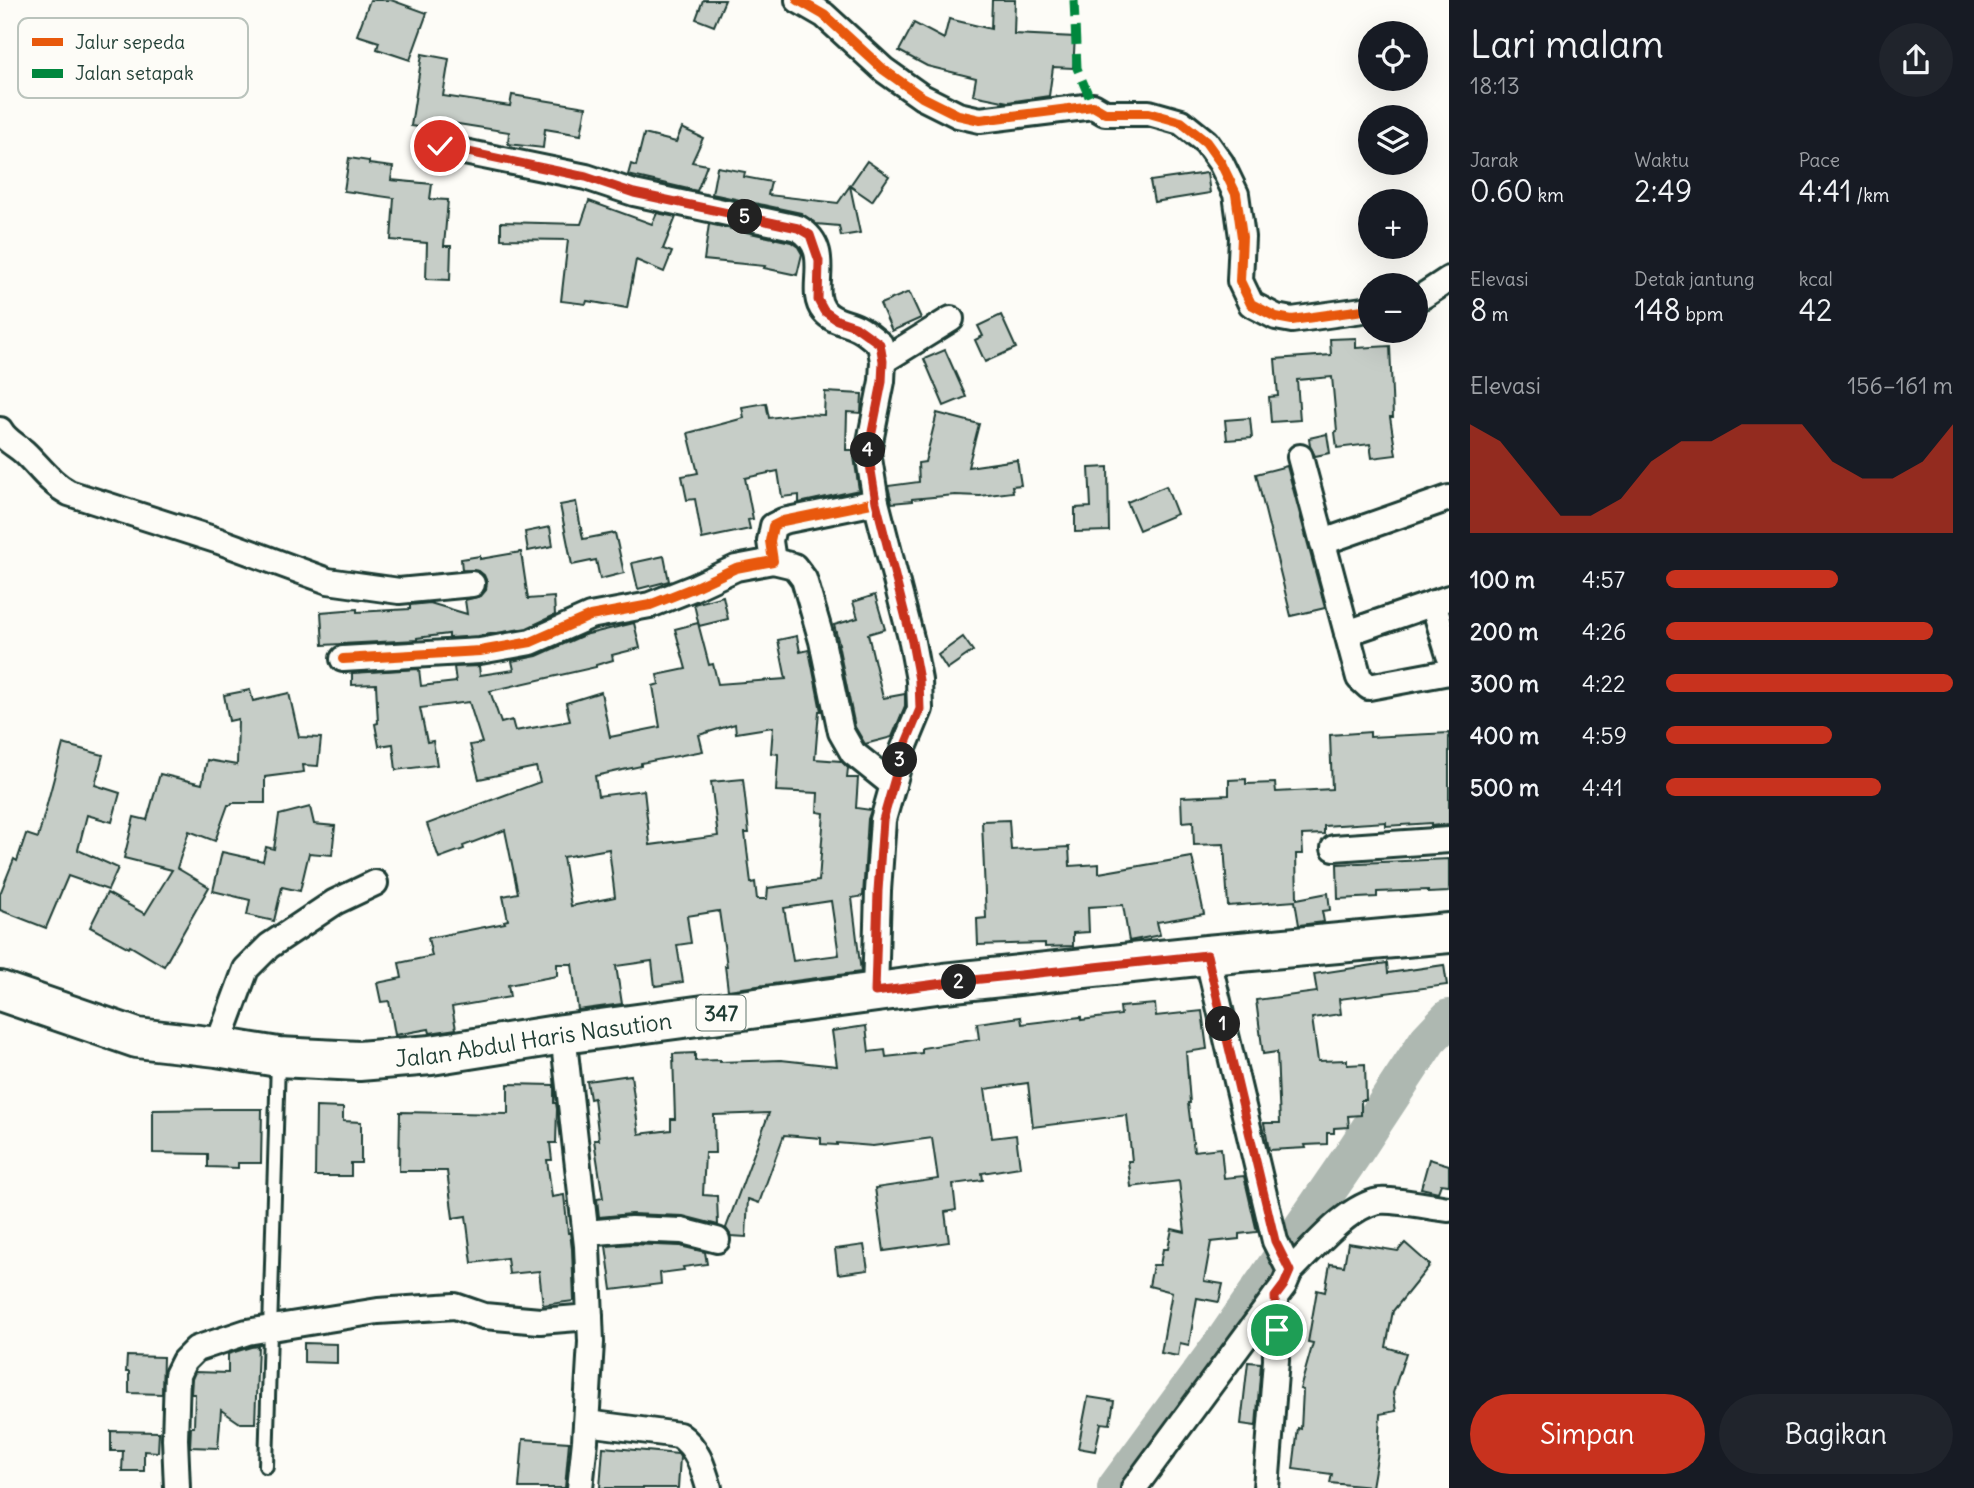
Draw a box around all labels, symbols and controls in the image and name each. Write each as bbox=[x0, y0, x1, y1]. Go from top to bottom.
legend bbox=[18, 18, 248, 98]
map controls bbox=[1358, 21, 1428, 343]
button: locate bbox=[1358, 21, 1428, 91]
text: Lari malam bbox=[1470, 21, 1664, 68]
button: share bbox=[1879, 23, 1953, 97]
text: Jalur sepeda bbox=[75, 30, 185, 54]
text: Jalan setapak bbox=[75, 61, 194, 85]
text: 18:13 bbox=[1470, 71, 1520, 100]
button: layers bbox=[1358, 105, 1428, 175]
pin bbox=[410, 116, 470, 176]
icon: check bbox=[421, 127, 459, 165]
text: Jarak bbox=[1470, 148, 1519, 172]
text: Waktu bbox=[1634, 148, 1689, 172]
text: Pace bbox=[1799, 148, 1840, 172]
text: 0.60 bbox=[1470, 172, 1533, 210]
text: 2:49 bbox=[1634, 172, 1692, 210]
text: 4:41 bbox=[1799, 172, 1852, 210]
text: km bbox=[1533, 183, 1564, 207]
text: /km bbox=[1852, 183, 1890, 207]
button: + bbox=[1358, 189, 1428, 259]
pin: 5 bbox=[728, 200, 762, 234]
text: 5 bbox=[739, 204, 750, 228]
text: Elevasi bbox=[1470, 267, 1529, 291]
text: Detak jantung bbox=[1634, 267, 1755, 291]
text: kcal bbox=[1799, 267, 1833, 291]
button: − bbox=[1358, 273, 1428, 343]
text: 8 bbox=[1470, 291, 1487, 329]
text: 148 bbox=[1634, 291, 1681, 329]
text: 42 bbox=[1799, 291, 1832, 329]
text: m bbox=[1487, 302, 1508, 326]
text: bpm bbox=[1681, 302, 1723, 326]
text: Elevasi bbox=[1470, 371, 1541, 400]
text: 156–161 m bbox=[1847, 371, 1953, 400]
pin: 4 bbox=[850, 433, 886, 468]
text: 4 bbox=[862, 437, 873, 461]
text: 100 m bbox=[1470, 565, 1535, 594]
text: 4:57 bbox=[1582, 565, 1625, 594]
text: 200 m bbox=[1470, 617, 1539, 646]
text: 4:26 bbox=[1582, 617, 1626, 646]
text: 300 m bbox=[1470, 669, 1539, 698]
text: 4:22 bbox=[1582, 669, 1626, 698]
text: 400 m bbox=[1470, 721, 1539, 750]
text: 4:59 bbox=[1582, 721, 1627, 750]
pin: 3 bbox=[883, 742, 918, 778]
text: 3 bbox=[894, 747, 905, 771]
text: 500 m bbox=[1470, 773, 1539, 802]
text: 4:41 bbox=[1582, 773, 1623, 802]
pin: 2 bbox=[942, 964, 976, 1000]
text: 2 bbox=[953, 969, 964, 993]
road number: 347 bbox=[696, 996, 746, 1030]
street label: Jalan Abdul Haris Nasution bbox=[394, 1005, 673, 1072]
pin: 1 bbox=[1206, 1006, 1240, 1042]
text: 1 bbox=[1219, 1011, 1226, 1035]
pin bbox=[1247, 1300, 1307, 1360]
icon: arrive bbox=[1258, 1311, 1296, 1349]
button: Simpan bbox=[1470, 1394, 1705, 1474]
button: Bagikan bbox=[1719, 1394, 1953, 1474]

